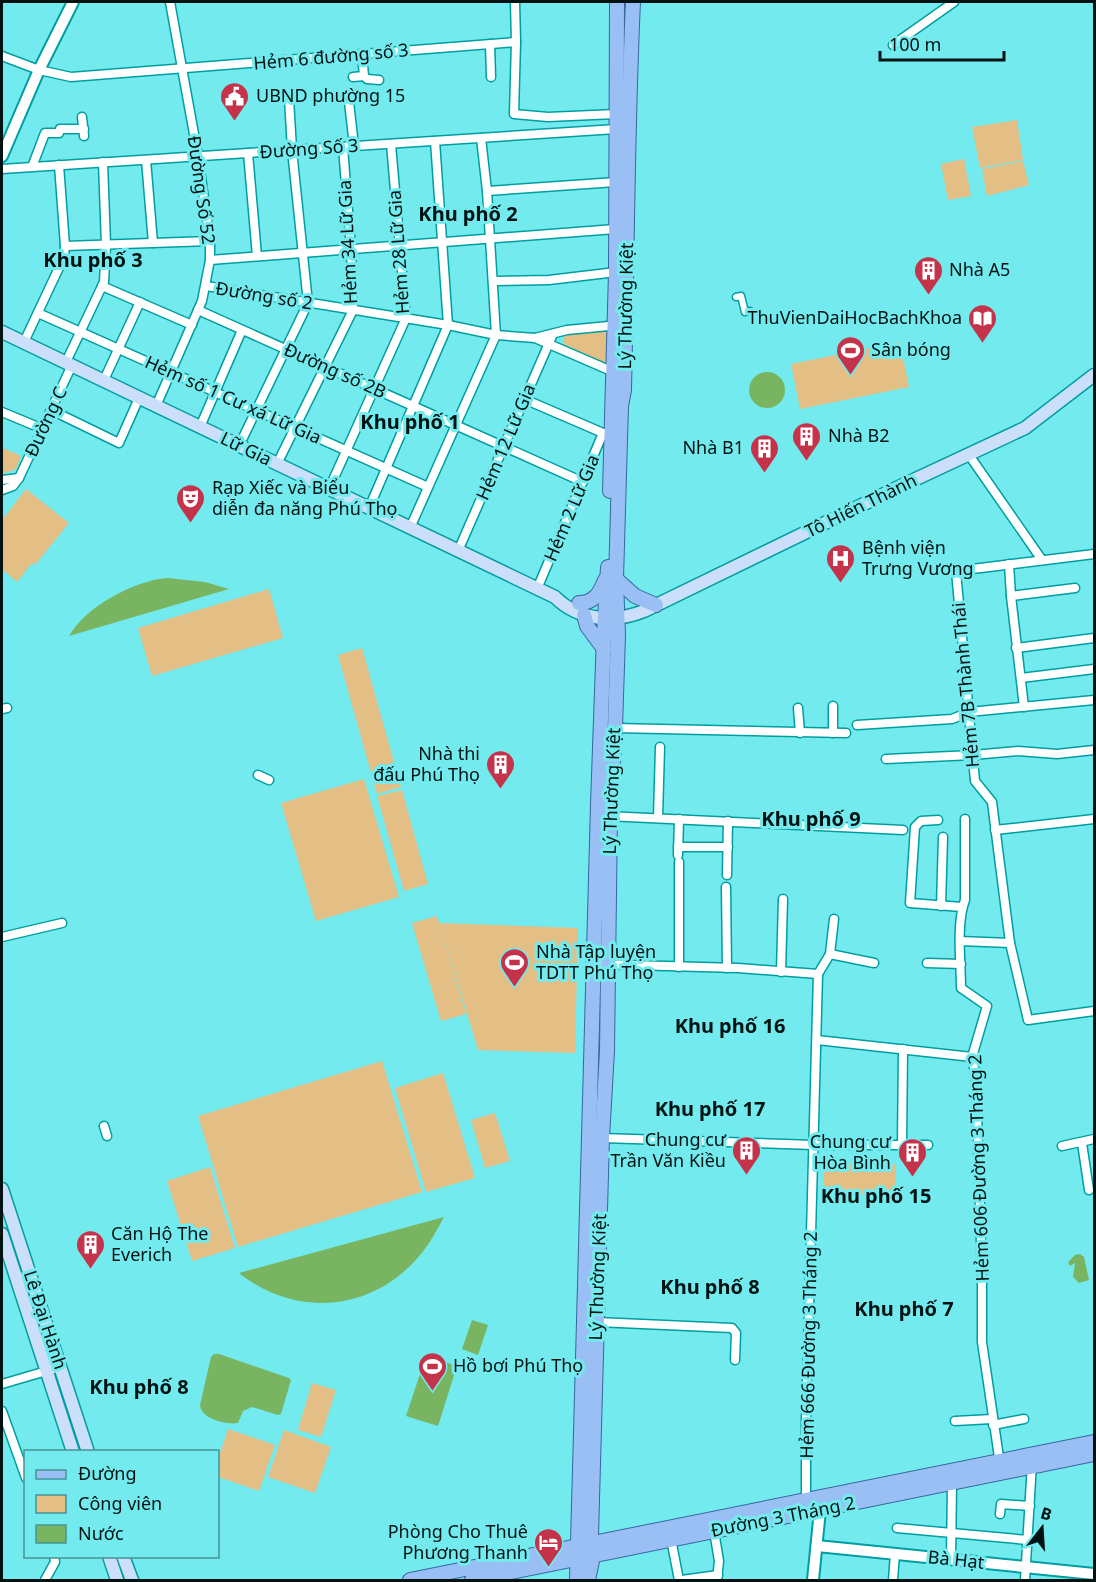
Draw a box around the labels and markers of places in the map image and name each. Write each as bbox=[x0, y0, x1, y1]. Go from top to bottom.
public building icon: UBND phường 15 bbox=[219, 80, 251, 122]
place label: UBND phường 15 bbox=[256, 83, 405, 107]
building icon: Nhà A5 bbox=[912, 254, 944, 296]
place label: Nhà A5 bbox=[949, 257, 1010, 281]
library icon: ThuVienDaiHocBachKhoa bbox=[967, 302, 999, 344]
place label: ThuVienDaiHocBachKhoa bbox=[747, 305, 962, 329]
sports icon: Sân bóng bbox=[834, 334, 866, 376]
place label: Sân bóng bbox=[871, 337, 951, 361]
building icon: Nhà B2 bbox=[791, 420, 823, 462]
place label: Nhà B2 bbox=[828, 423, 890, 447]
building icon: Nhà B1 bbox=[749, 432, 781, 474]
place label: Nhà B1 bbox=[682, 435, 744, 459]
place label: Rạp Xiếc và Biểu diễn đa năng Phú Thọ bbox=[212, 475, 398, 520]
theatre icon: Rạp Xiếc và Biểu diễn đa năng Phú Thọ bbox=[175, 482, 207, 524]
place label: Bệnh viện Trưng Vương bbox=[862, 535, 974, 580]
hospital icon: Bệnh viện Trưng Vương bbox=[825, 542, 857, 584]
place label: Nhà thi đấu Phú Thọ bbox=[373, 741, 480, 786]
building icon: Nhà thi đấu Phú Thọ bbox=[485, 748, 517, 790]
place label: Nhà Tập luyện TDTT Phú Thọ bbox=[536, 939, 656, 984]
sports icon: Nhà Tập luyện TDTT Phú Thọ bbox=[499, 946, 531, 988]
place label: Chung cư Trần Văn Kiều bbox=[611, 1127, 727, 1172]
place label: Chung cư Hòa Bình bbox=[810, 1129, 892, 1174]
building icon: Chung cư Trần Văn Kiều bbox=[731, 1134, 763, 1176]
building icon: Chung cư Hòa Bình bbox=[896, 1136, 928, 1178]
place label: Căn Hộ The Everich bbox=[111, 1221, 208, 1266]
building icon: Căn Hộ The Everich bbox=[74, 1228, 106, 1270]
sports icon: Hồ bơi Phú Thọ bbox=[416, 1350, 448, 1392]
place label: Hồ bơi Phú Thọ bbox=[453, 1353, 583, 1377]
place label: Phòng Cho Thuê Phương Thanh bbox=[388, 1519, 528, 1564]
hotel icon: Phòng Cho Thuê Phương Thanh bbox=[533, 1526, 565, 1568]

